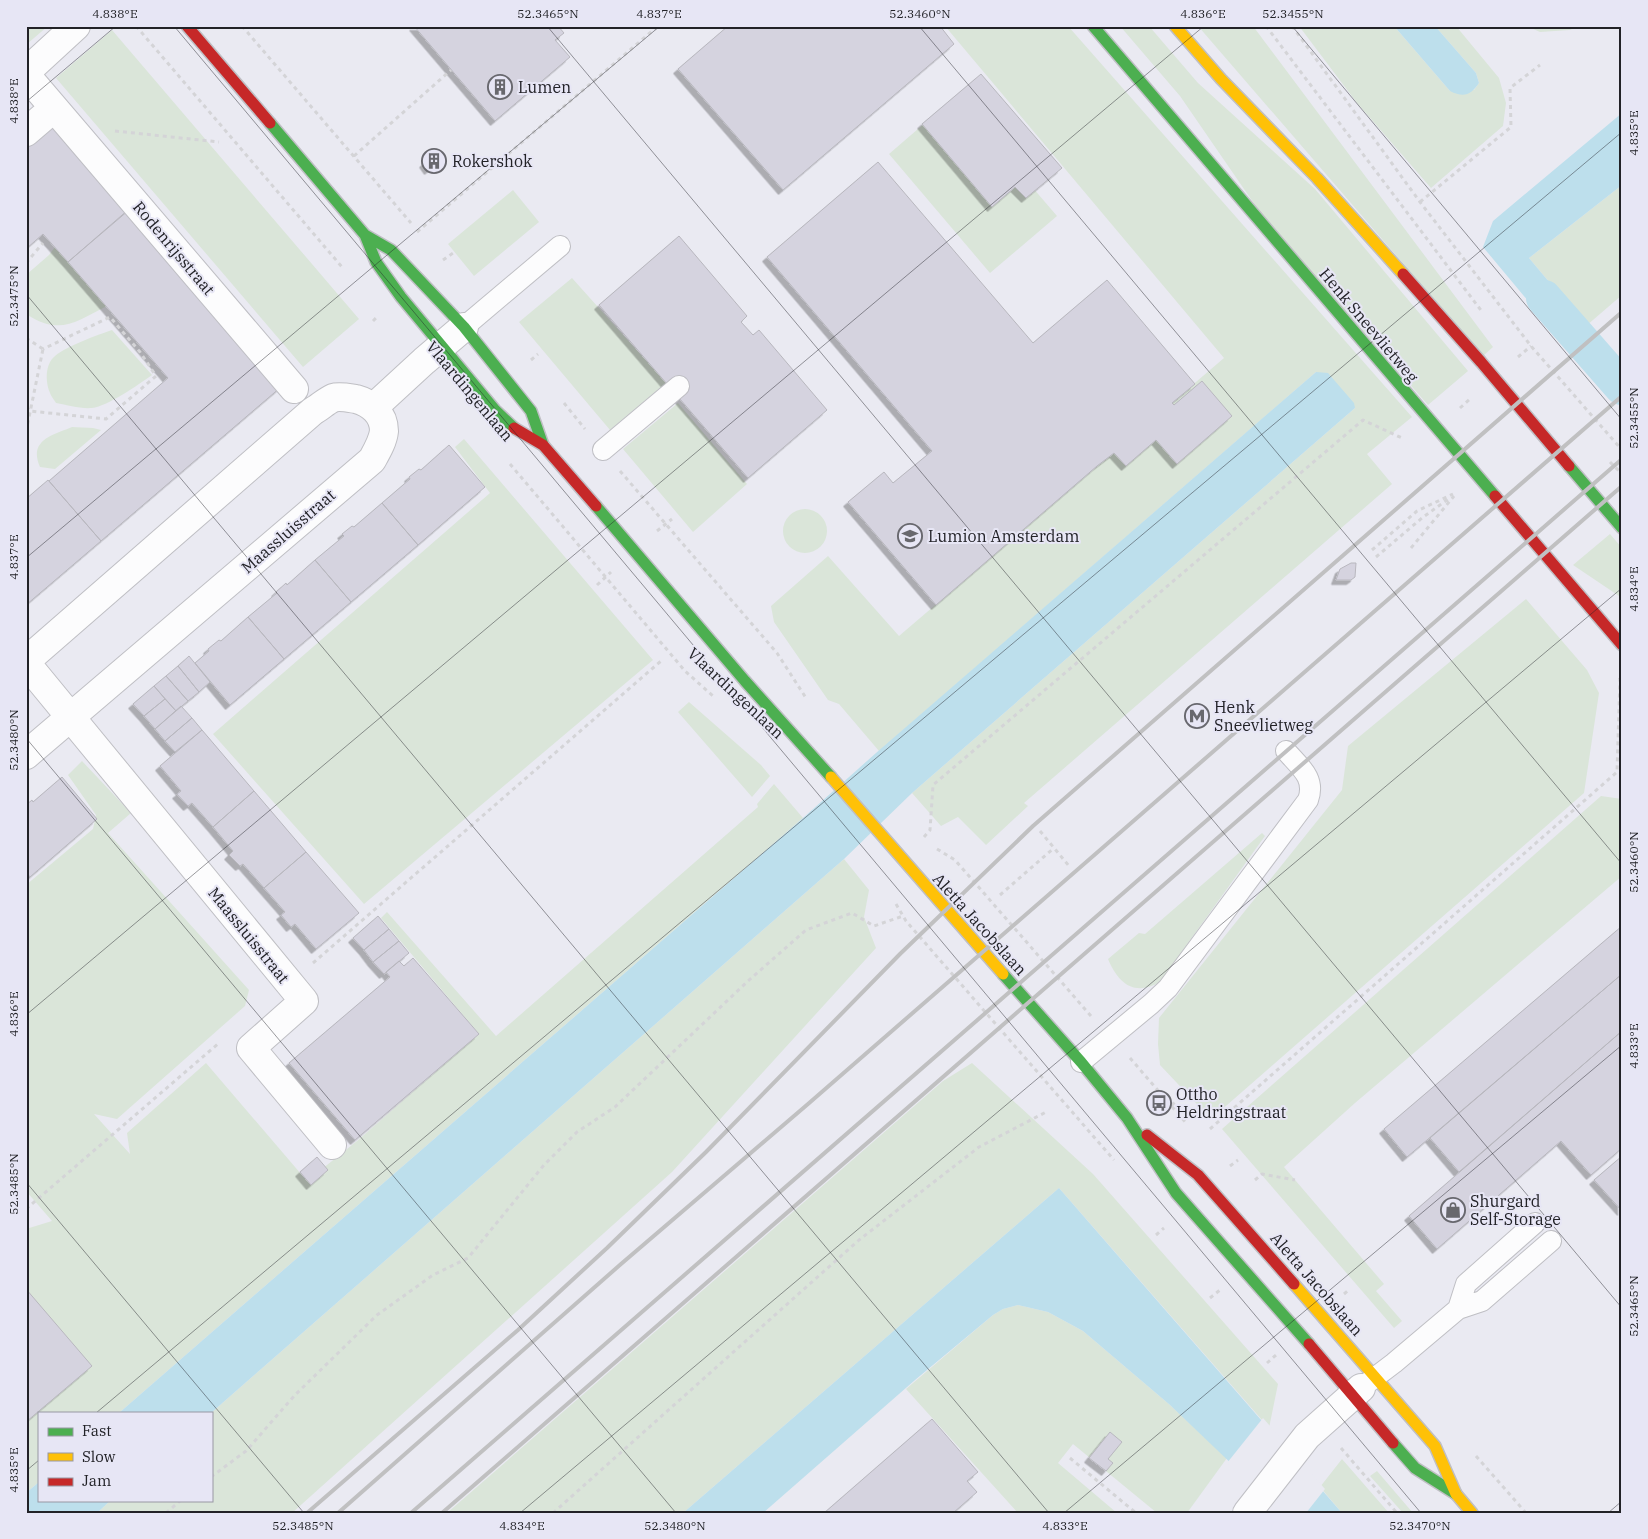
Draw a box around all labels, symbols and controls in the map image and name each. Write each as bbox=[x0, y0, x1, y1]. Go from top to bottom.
text: 4.838°E bbox=[92, 6, 138, 21]
text: 52.3465°N bbox=[517, 6, 579, 21]
text: 4.837°E bbox=[636, 6, 682, 21]
text: 52.3460°N bbox=[889, 6, 951, 21]
text: 4.836°E bbox=[1180, 6, 1226, 21]
text: 52.3455°N bbox=[1262, 6, 1324, 21]
building icon: Lumen bbox=[487, 74, 513, 100]
place label: Lumen bbox=[518, 77, 571, 97]
text: 4.838°E bbox=[6, 78, 21, 124]
text: 4.835°E bbox=[1626, 110, 1641, 156]
building icon: Rokershok bbox=[421, 148, 447, 174]
place label: Rokershok bbox=[452, 151, 533, 171]
street label: Rodenrijsstraat bbox=[129, 197, 219, 299]
street label: Henk Sneevlietweg bbox=[1315, 264, 1423, 387]
text: 52.3475°N bbox=[6, 265, 21, 327]
street label: Vlaardingenlaan bbox=[422, 337, 518, 445]
text: 52.3455°N bbox=[1626, 387, 1641, 449]
street label: Maassluisstraat bbox=[237, 485, 339, 577]
school or university icon: Lumion Amsterdam bbox=[897, 523, 923, 549]
place label: Lumion Amsterdam bbox=[928, 526, 1079, 546]
text: 4.837°E bbox=[6, 534, 21, 580]
text: 4.834°E bbox=[1626, 566, 1641, 612]
street label: Vlaardingenlaan bbox=[684, 643, 788, 743]
place label: Henk Sneevlietweg bbox=[1214, 697, 1313, 735]
metro station icon: Henk Sneevlietweg bbox=[1184, 703, 1210, 729]
text: 52.3480°N bbox=[6, 709, 21, 771]
text: 52.3460°N bbox=[1626, 831, 1641, 893]
street label: Aletta Jacobslaan bbox=[929, 869, 1031, 979]
street label: Maassluisstraat bbox=[204, 883, 294, 987]
text: 4.836°E bbox=[6, 991, 21, 1037]
text: 4.833°E bbox=[1626, 1023, 1641, 1069]
place label: Ottho Heldringstraat bbox=[1176, 1084, 1286, 1122]
bus stop icon: Ottho Heldringstraat bbox=[1146, 1090, 1172, 1116]
text: 52.3485°N bbox=[6, 1153, 21, 1215]
place label: Shurgard Self-Storage bbox=[1470, 1191, 1561, 1229]
shop icon: Shurgard Self-Storage bbox=[1440, 1197, 1466, 1223]
street label: Aletta Jacobslaan bbox=[1267, 1228, 1367, 1340]
text: 52.3465°N bbox=[1626, 1275, 1641, 1337]
legend bbox=[38, 1412, 212, 1502]
text: Fast bbox=[82, 1421, 112, 1440]
text: 4.835°E bbox=[6, 1447, 21, 1493]
text: Slow bbox=[82, 1447, 116, 1466]
text: Jam bbox=[82, 1471, 111, 1490]
text: 52.3485°N bbox=[272, 1518, 334, 1533]
text: 4.834°E bbox=[499, 1518, 545, 1533]
text: 52.3480°N bbox=[644, 1518, 706, 1533]
text: 4.833°E bbox=[1042, 1518, 1088, 1533]
text: 52.3470°N bbox=[1389, 1518, 1451, 1533]

